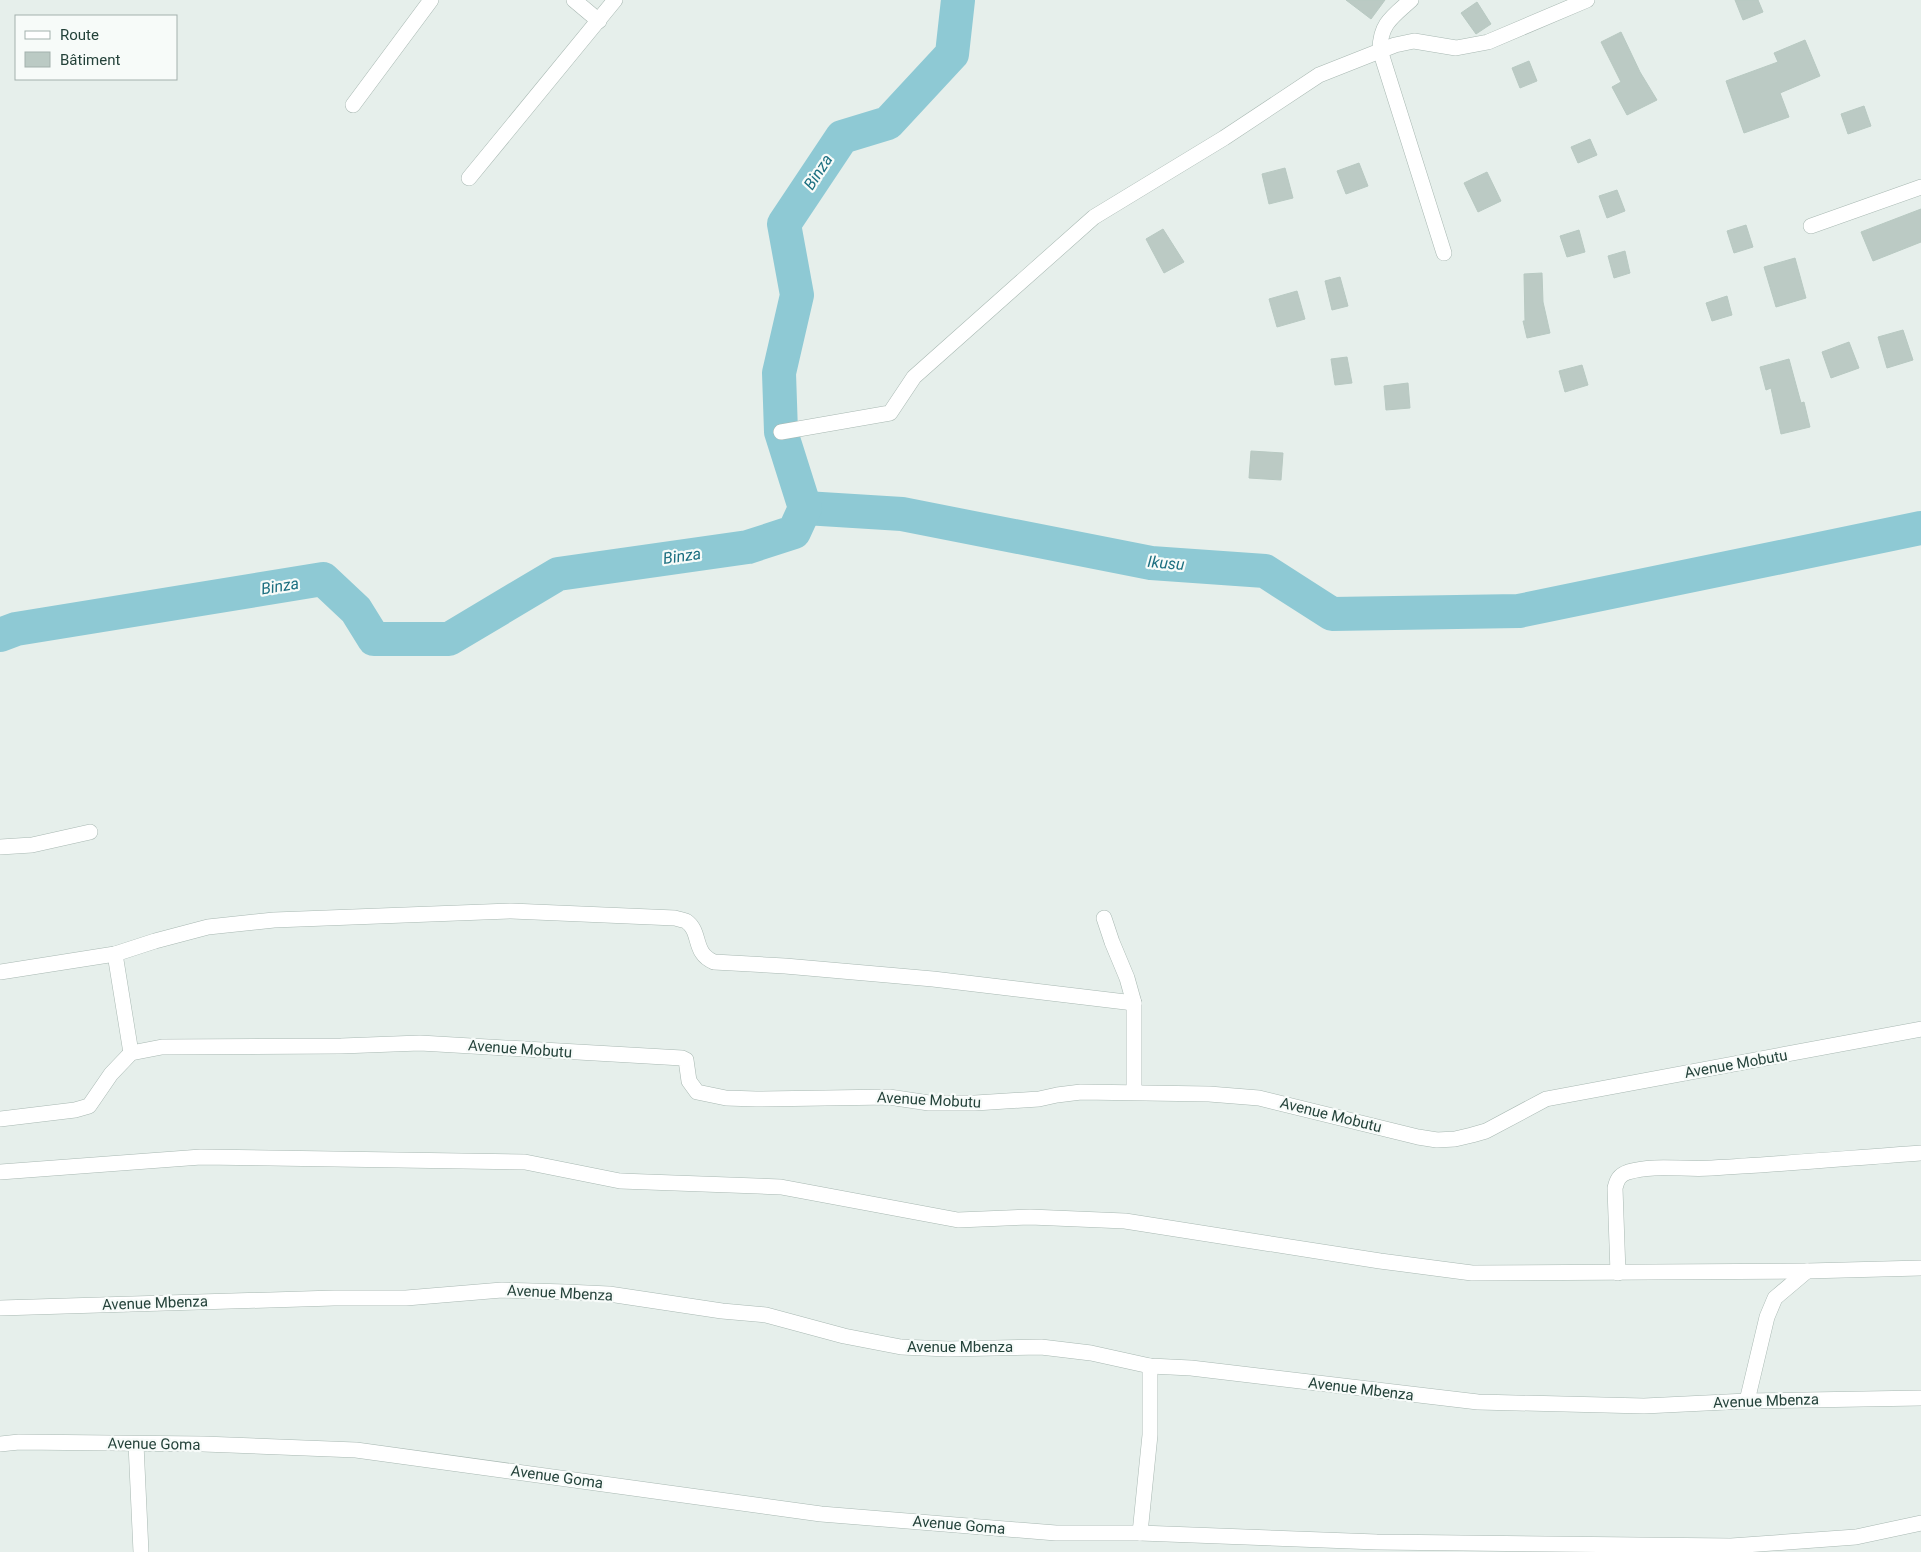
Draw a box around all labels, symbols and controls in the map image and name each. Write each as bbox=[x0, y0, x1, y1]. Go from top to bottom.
legend bbox=[15, 15, 178, 80]
text: Route bbox=[60, 26, 99, 44]
text: Bâtiment bbox=[60, 51, 120, 69]
water label: Binza bbox=[800, 151, 836, 193]
water label: Binza bbox=[662, 544, 702, 568]
water label: Ikusu bbox=[1147, 552, 1186, 574]
water label: Binza bbox=[260, 574, 300, 598]
street label: Avenue Mobutu bbox=[467, 1036, 573, 1062]
street label: Avenue Mobutu bbox=[1683, 1046, 1789, 1082]
street label: Avenue Mobutu bbox=[876, 1088, 982, 1112]
street label: Avenue Mobutu bbox=[1278, 1094, 1384, 1136]
street label: Avenue Mbenza bbox=[507, 1281, 613, 1305]
street label: Avenue Mbenza bbox=[102, 1292, 208, 1314]
street label: Avenue Mbenza bbox=[907, 1338, 1013, 1356]
street label: Avenue Mbenza bbox=[1307, 1374, 1415, 1404]
street label: Avenue Mbenza bbox=[1713, 1390, 1819, 1412]
street label: Avenue Goma bbox=[107, 1434, 201, 1454]
street label: Avenue Goma bbox=[510, 1462, 604, 1492]
street label: Avenue Goma bbox=[912, 1512, 1006, 1538]

